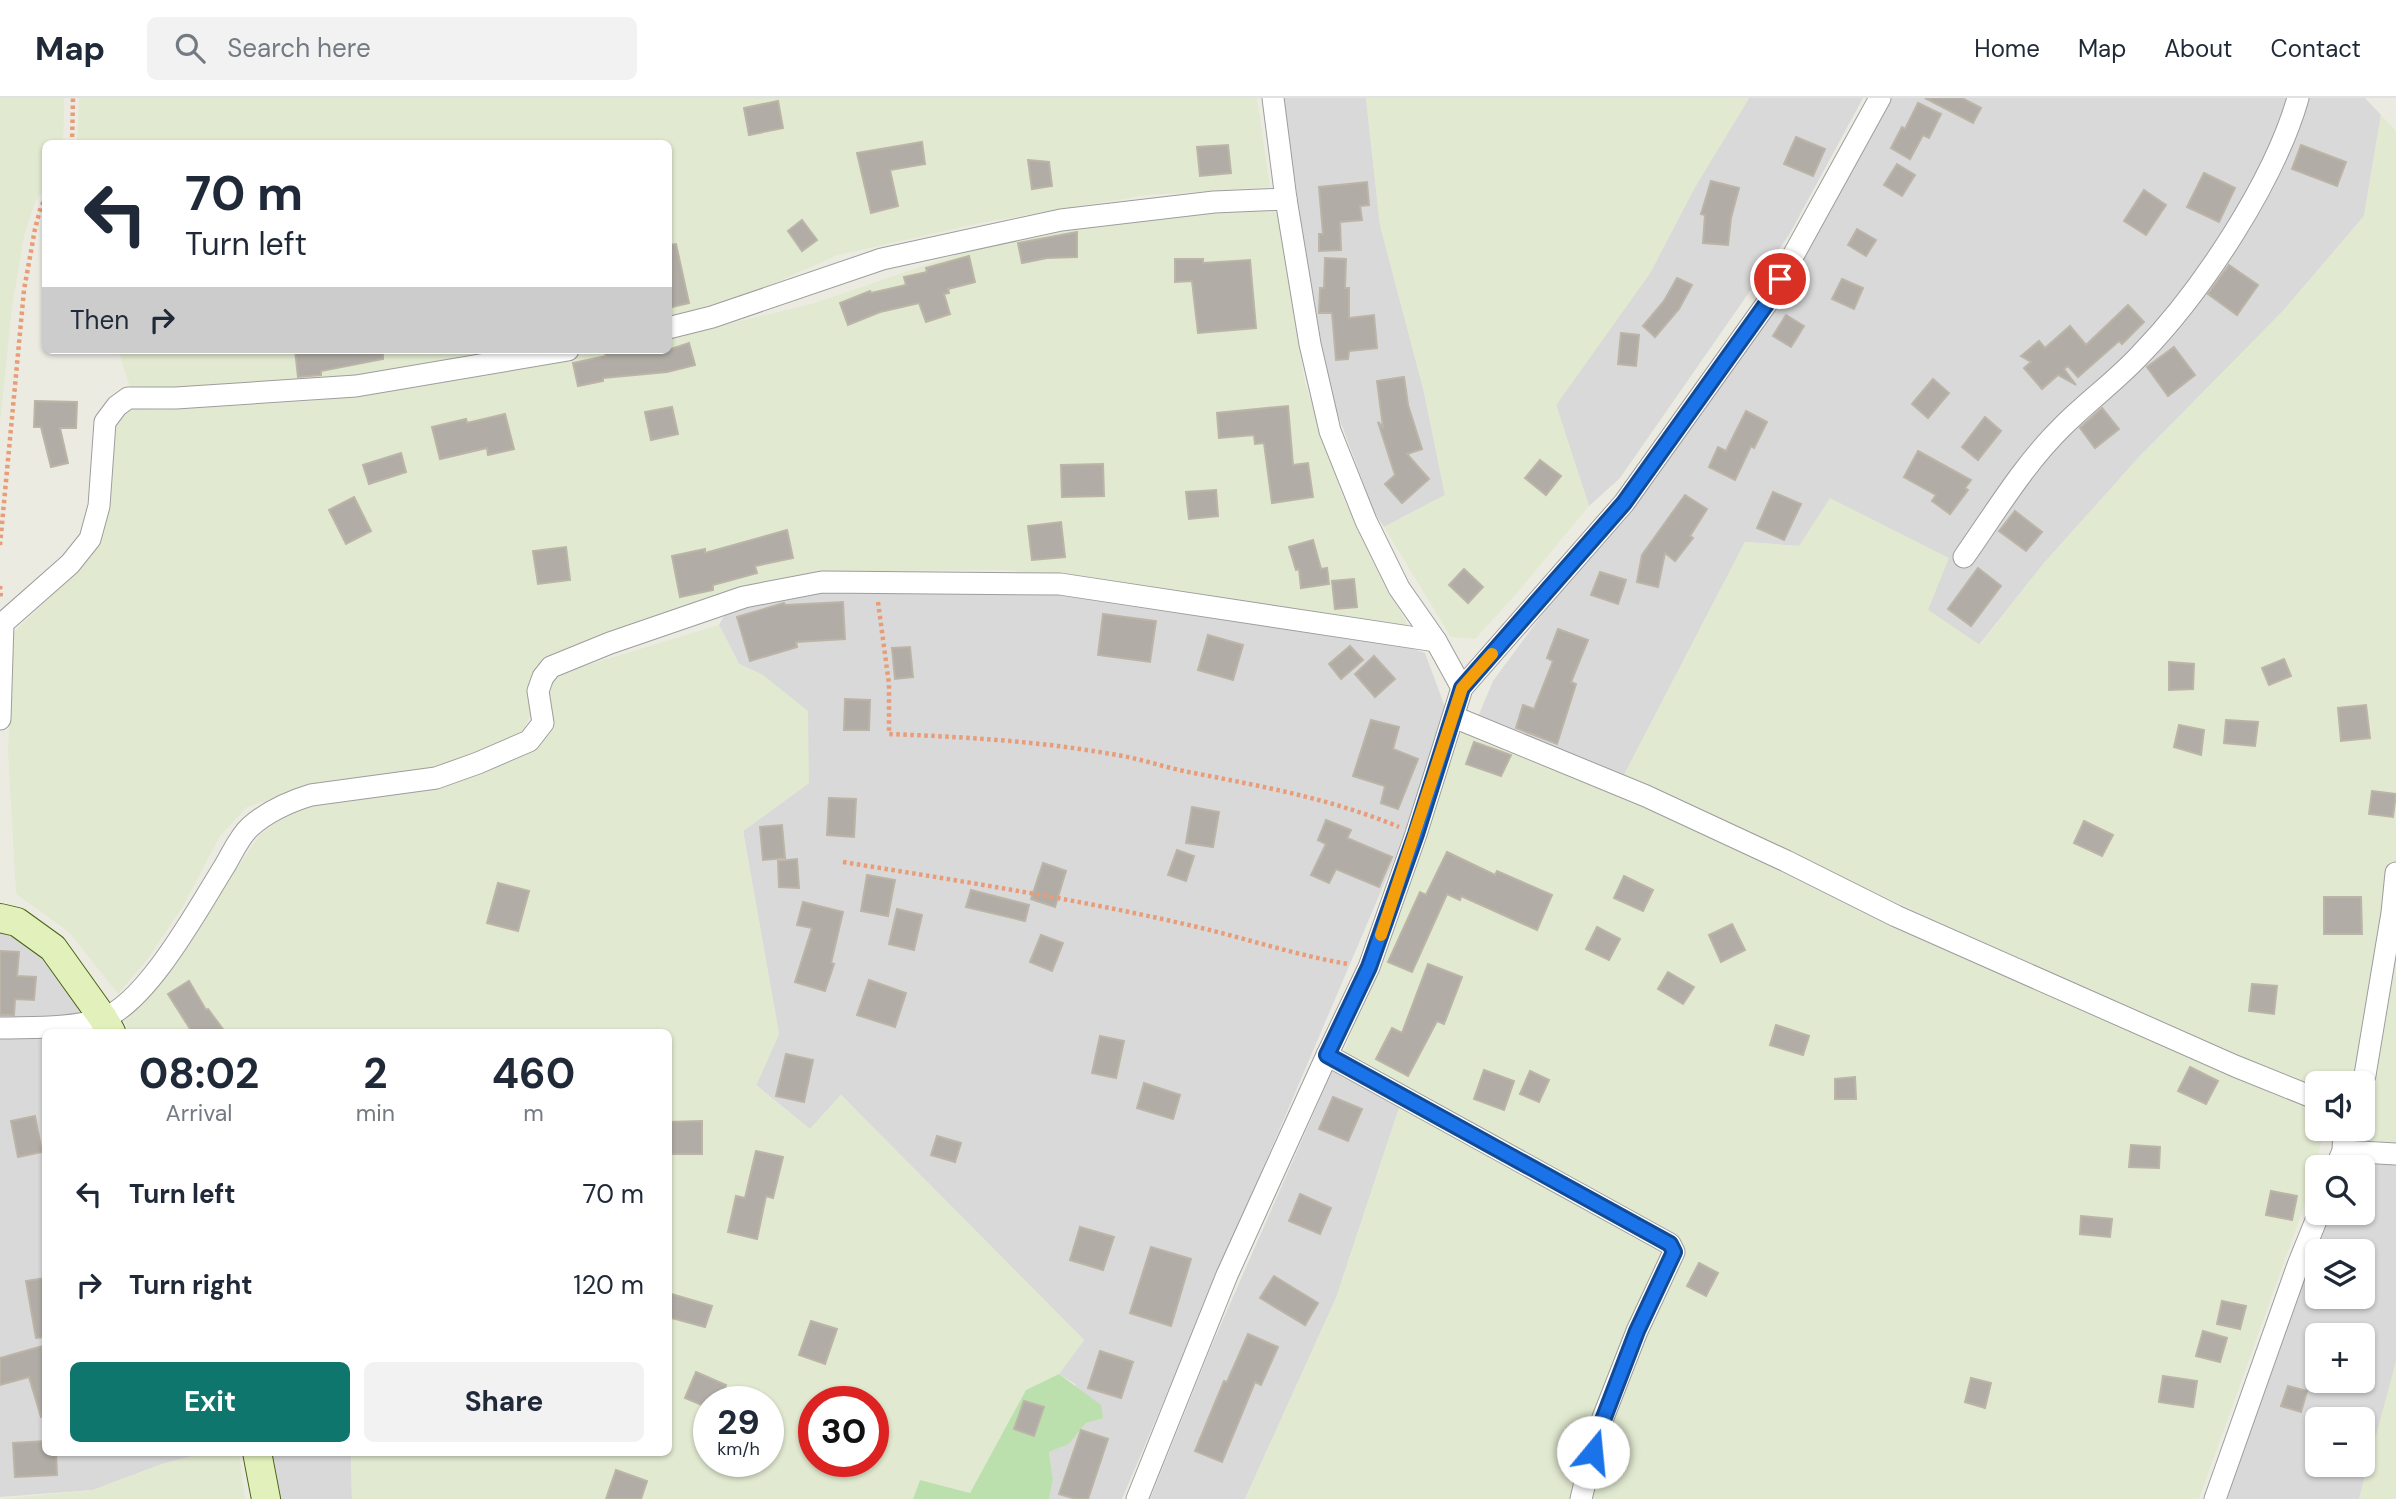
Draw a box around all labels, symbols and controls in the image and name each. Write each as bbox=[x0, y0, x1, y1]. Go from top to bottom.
search box bbox=[147, 17, 637, 80]
text: Map bbox=[35, 27, 105, 70]
icon: search bbox=[171, 29, 209, 67]
text: Search here bbox=[227, 31, 371, 65]
text: Home bbox=[1974, 33, 2040, 64]
text: Map bbox=[2078, 33, 2126, 64]
text: About bbox=[2164, 33, 2233, 64]
text: Contact bbox=[2271, 33, 2361, 64]
text: 70 m bbox=[185, 161, 303, 225]
icon: left bbox=[70, 168, 161, 259]
text: Turn left bbox=[185, 223, 307, 265]
pin bbox=[1750, 249, 1810, 309]
icon: arrive bbox=[1761, 260, 1799, 298]
icon: right bbox=[143, 301, 181, 339]
text: Then bbox=[70, 303, 129, 337]
text: 08:02 bbox=[139, 1046, 259, 1101]
text: 2 bbox=[363, 1046, 388, 1101]
text: 460 bbox=[492, 1046, 575, 1101]
map controls bbox=[2305, 1071, 2375, 1477]
button: sound bbox=[2305, 1071, 2375, 1141]
text: Arrival bbox=[165, 1098, 232, 1128]
text: min bbox=[356, 1098, 395, 1128]
text: m bbox=[523, 1098, 544, 1128]
button: search bbox=[2305, 1155, 2375, 1225]
icon: left bbox=[70, 1175, 108, 1213]
text: Turn left bbox=[129, 1177, 236, 1211]
text: 70 m bbox=[583, 1177, 644, 1211]
button: layers bbox=[2305, 1239, 2375, 1309]
icon: right bbox=[70, 1266, 108, 1304]
text: Turn right bbox=[129, 1268, 253, 1302]
text: 120 m bbox=[573, 1268, 644, 1302]
button: + bbox=[2305, 1323, 2375, 1393]
button: Exit bbox=[70, 1362, 350, 1442]
button: Share bbox=[364, 1362, 644, 1442]
speed limit sign: 30 bbox=[798, 1386, 889, 1477]
text: 29 bbox=[717, 1399, 760, 1445]
button: − bbox=[2305, 1407, 2375, 1477]
position arrow bbox=[1556, 1415, 1630, 1489]
text: km/h bbox=[717, 1437, 760, 1461]

